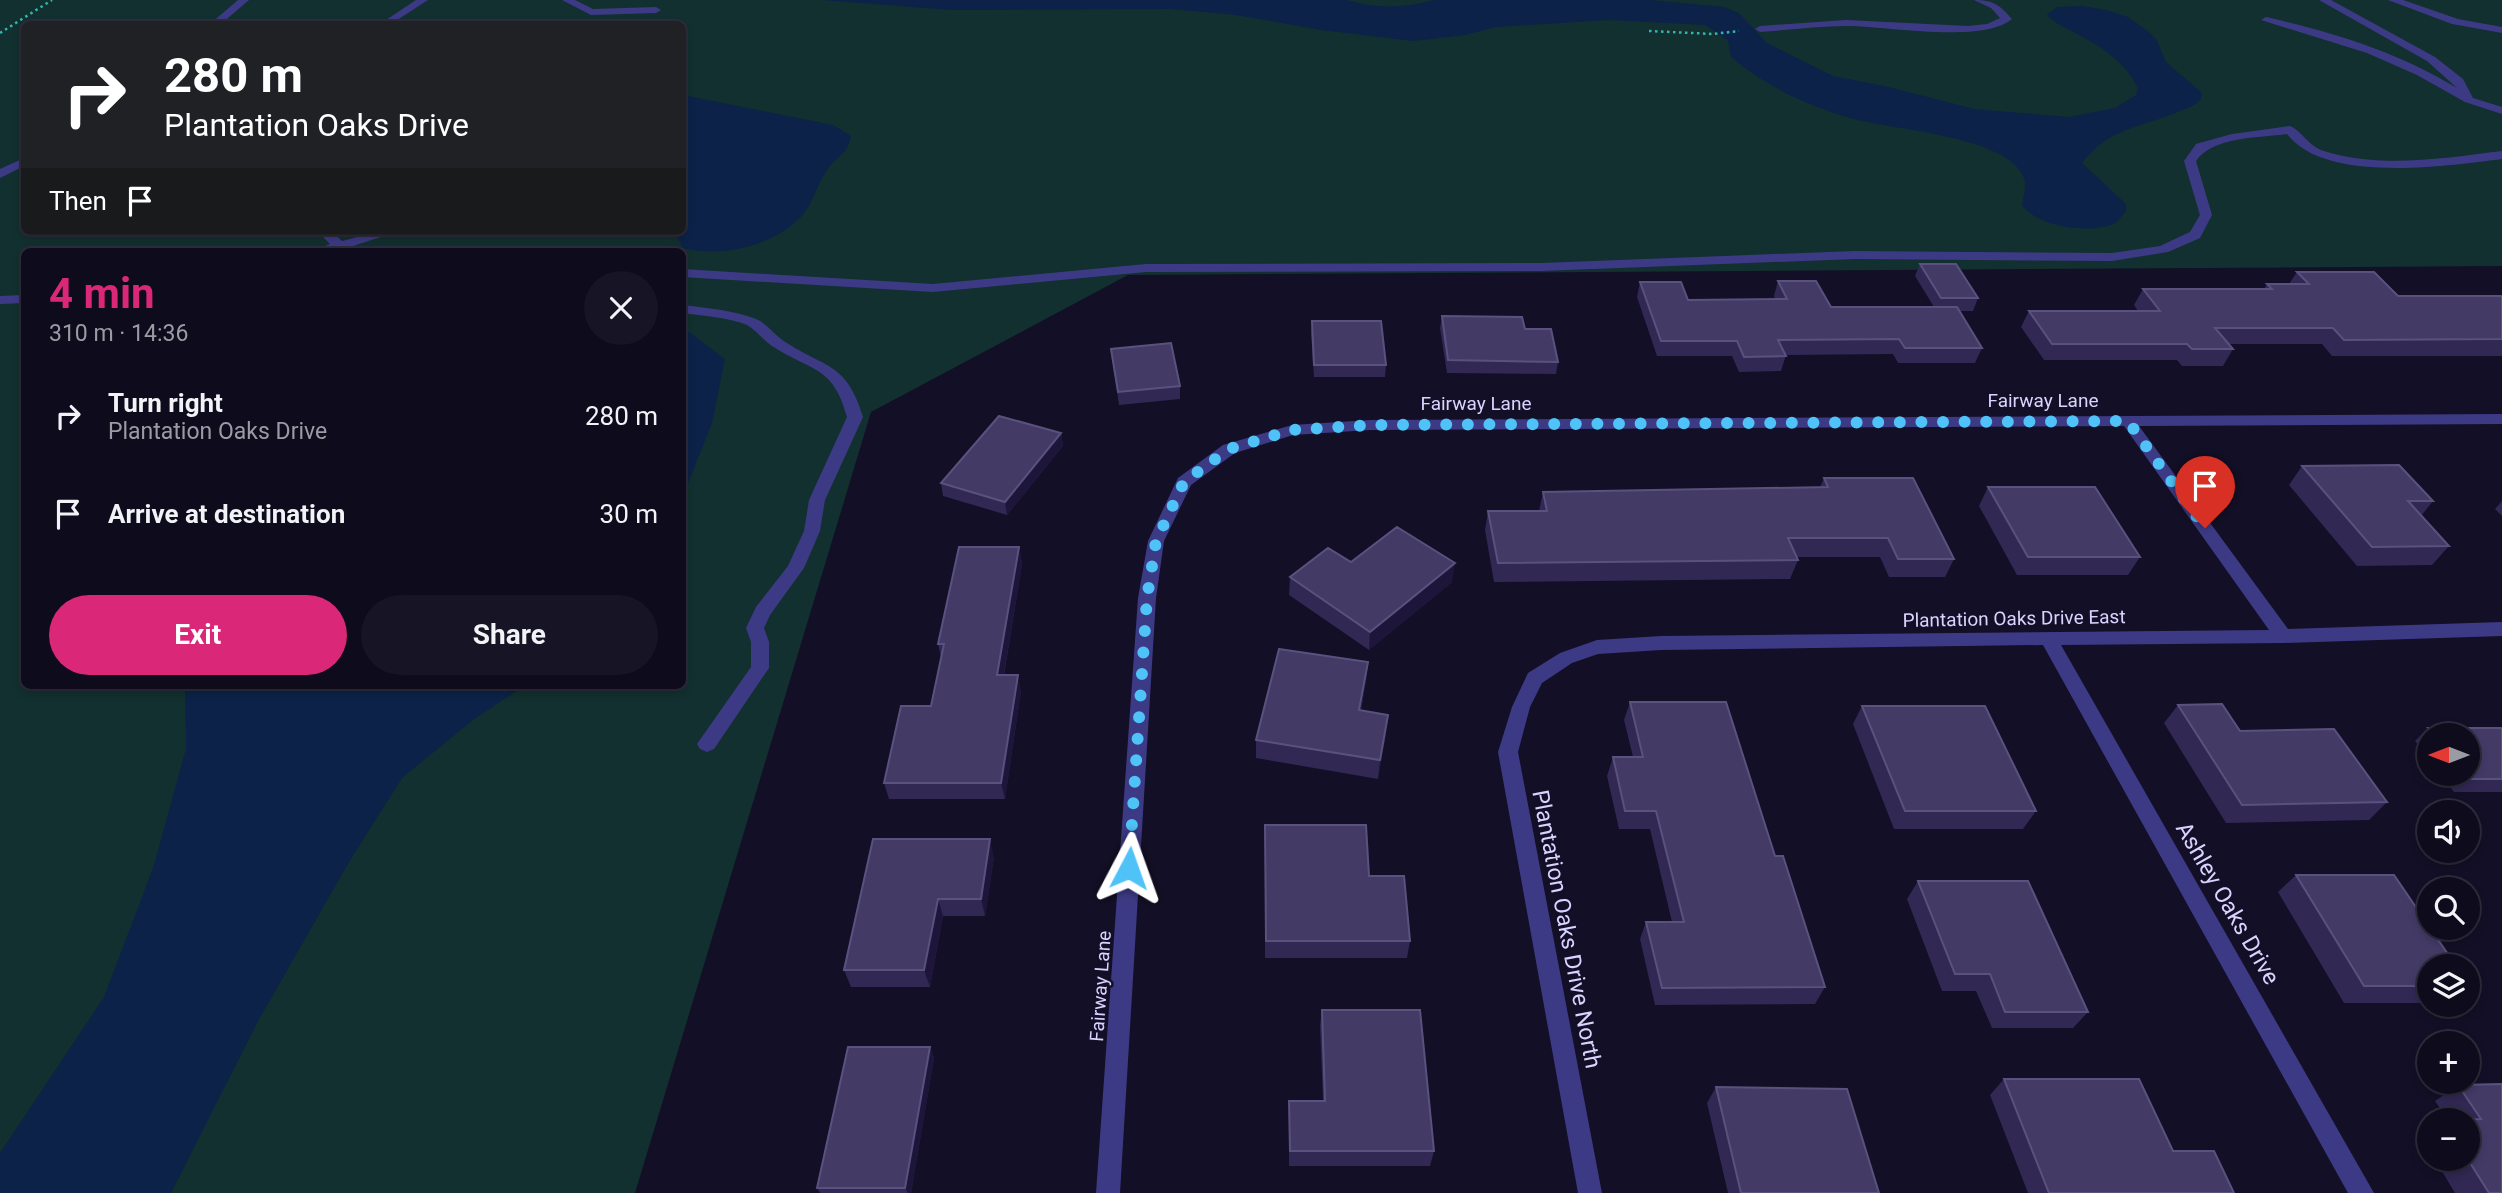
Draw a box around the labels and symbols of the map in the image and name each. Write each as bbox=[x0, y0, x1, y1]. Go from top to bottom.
street label: Fairway Lane bbox=[1987, 389, 2099, 412]
street label: Fairway Lane bbox=[1420, 392, 1532, 415]
pin bbox=[2175, 456, 2235, 528]
street label: Plantation Oaks Drive East bbox=[1902, 605, 2126, 632]
north arrow bbox=[2417, 723, 2480, 786]
street label: Plantation Oaks Drive North bbox=[1526, 788, 1607, 1071]
street label: Ashley Oaks Drive bbox=[2170, 817, 2285, 989]
position arrow bbox=[1092, 831, 1166, 905]
street label: Fairway Lane bbox=[1085, 930, 1116, 1042]

